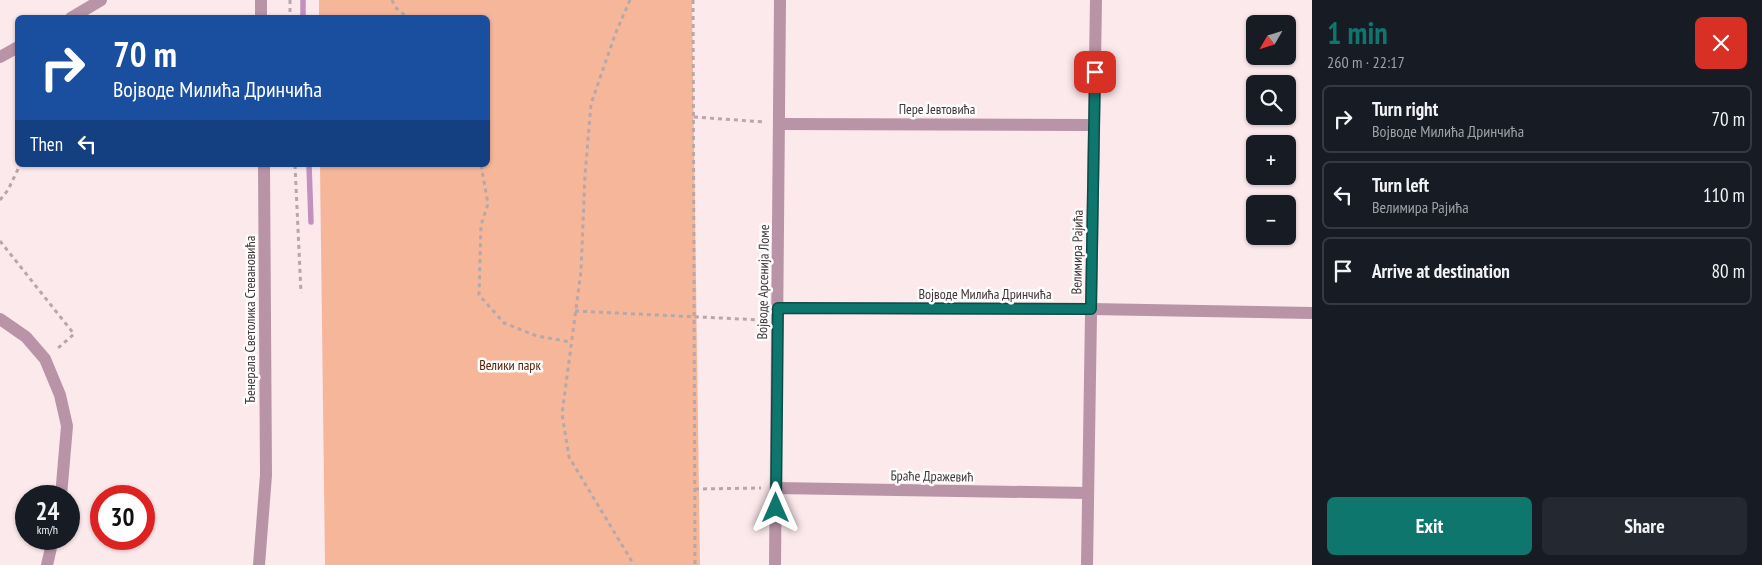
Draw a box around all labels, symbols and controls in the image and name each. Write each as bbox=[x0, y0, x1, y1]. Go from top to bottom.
text: 1 min bbox=[1327, 13, 1388, 52]
north arrow bbox=[1246, 15, 1296, 65]
map controls bbox=[1246, 15, 1296, 245]
button: close bbox=[1695, 17, 1747, 69]
text: 70 m bbox=[113, 31, 177, 77]
icon: right bbox=[30, 35, 95, 100]
pin bbox=[1074, 51, 1116, 93]
text: 260 m · 22:17 bbox=[1327, 52, 1405, 72]
icon: arrive bbox=[1081, 58, 1109, 86]
text: Војводе Милића Дринчића bbox=[113, 75, 322, 103]
button: search bbox=[1246, 75, 1296, 125]
text: Turn right bbox=[1372, 97, 1438, 121]
street label: Пере Јевтовића bbox=[899, 100, 975, 118]
icon: right bbox=[1329, 105, 1357, 133]
text: 70 m bbox=[1712, 107, 1745, 131]
text: Војводе Милића Дринчића bbox=[1372, 121, 1524, 141]
icon: left bbox=[73, 130, 101, 158]
text: Then bbox=[30, 132, 63, 156]
button: + bbox=[1246, 135, 1296, 185]
text: Turn left bbox=[1372, 173, 1429, 197]
icon: left bbox=[1329, 181, 1357, 209]
text: 110 m bbox=[1703, 183, 1745, 207]
button: − bbox=[1246, 195, 1296, 245]
text: Велимира Рајића bbox=[1372, 197, 1469, 217]
street label: Велимира Рајића bbox=[1067, 210, 1087, 294]
street label: Војводе Арсенија Ломе bbox=[753, 224, 773, 340]
street label: Ђенерала Светолика Стевановића bbox=[241, 236, 259, 404]
icon: arrive bbox=[1329, 257, 1357, 285]
text: Arrive at destination bbox=[1372, 259, 1510, 283]
text: 80 m bbox=[1712, 259, 1745, 283]
street label: Војводе Милића Дринчића bbox=[918, 285, 1052, 303]
park label: Велики парк bbox=[479, 356, 541, 374]
street label: Браће Дражевић bbox=[890, 466, 974, 486]
position arrow bbox=[749, 481, 801, 533]
speed limit sign: 30 bbox=[90, 485, 155, 550]
text: 24 bbox=[36, 495, 59, 527]
button: Exit bbox=[1327, 497, 1532, 555]
button: Share bbox=[1542, 497, 1747, 555]
text: km/h bbox=[37, 522, 58, 537]

